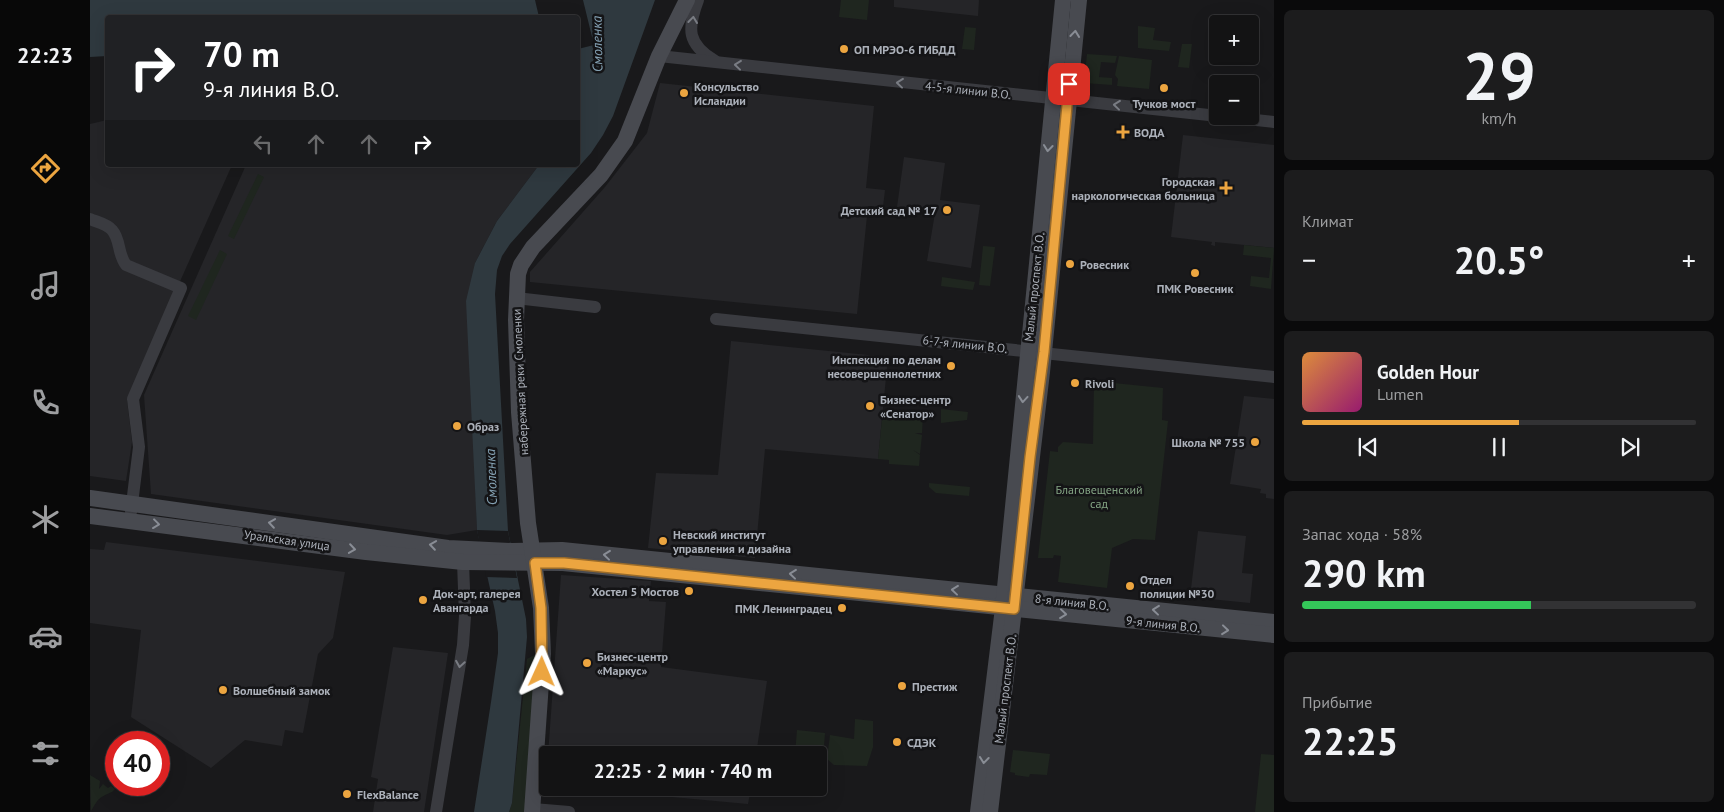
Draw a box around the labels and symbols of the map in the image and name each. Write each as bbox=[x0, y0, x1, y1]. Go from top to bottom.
water label: Смоленка bbox=[588, 16, 606, 72]
one-way arrow bbox=[687, 16, 698, 24]
one-way arrow bbox=[1069, 30, 1080, 38]
place label: ОП МРЭО-6 ГИБДД bbox=[854, 42, 956, 57]
marker: ОП МРЭО-6 ГИБДД bbox=[838, 43, 850, 55]
one-way arrow bbox=[734, 60, 742, 71]
pin bbox=[1048, 63, 1090, 105]
one-way arrow bbox=[895, 78, 903, 89]
street label: 4-5-я линии В.О. bbox=[924, 78, 1012, 102]
place label: Консульство Исландии bbox=[694, 79, 760, 108]
marker: Тучков мост bbox=[1158, 82, 1170, 94]
marker: Консульство Исландии bbox=[678, 87, 690, 99]
place label: Тучков мост bbox=[1133, 96, 1195, 111]
one-way arrow bbox=[1113, 100, 1121, 111]
marker: ВОДА bbox=[1116, 125, 1130, 139]
place label: ВОДА bbox=[1134, 125, 1165, 140]
one-way arrow bbox=[1043, 144, 1054, 152]
place label: Городская наркологическая больница bbox=[1072, 174, 1215, 203]
marker: Городская наркологическая больница bbox=[1219, 181, 1233, 195]
place label: Детский сад № 17 bbox=[841, 203, 937, 218]
marker: Детский сад № 17 bbox=[941, 204, 953, 216]
street label: Малый проспект В.О. bbox=[1021, 232, 1047, 342]
place label: Ровесник bbox=[1080, 257, 1129, 272]
marker: Ровесник bbox=[1064, 258, 1076, 270]
marker: ПМК Ровесник bbox=[1189, 267, 1201, 279]
place label: ПМК Ровесник bbox=[1157, 281, 1233, 296]
street label: набережная реки Смоленки bbox=[509, 308, 531, 456]
street label: 6-7-я линии В.О. bbox=[922, 332, 1008, 356]
place label: Инспекция по делам несовершеннолетних bbox=[827, 352, 942, 381]
marker: Инспекция по делам несовершеннолетних bbox=[945, 360, 957, 372]
place label: Rivoli bbox=[1085, 376, 1114, 391]
marker: Rivoli bbox=[1069, 377, 1081, 389]
place label: Бизнес-центр «Сенатор» bbox=[880, 392, 951, 421]
one-way arrow bbox=[1018, 395, 1029, 403]
marker: Бизнес-центр «Сенатор» bbox=[864, 400, 876, 412]
place label: Образ bbox=[467, 419, 499, 434]
marker: Образ bbox=[451, 420, 463, 432]
place label: Школа № 755 bbox=[1172, 435, 1245, 450]
marker: Школа № 755 bbox=[1249, 436, 1261, 448]
water label: Смоленка bbox=[481, 448, 501, 505]
park label: Благовещенский сад bbox=[1055, 482, 1143, 511]
one-way arrow bbox=[151, 518, 160, 528]
one-way arrow bbox=[267, 518, 275, 529]
street label: Уральская улица bbox=[243, 527, 331, 553]
place label: Невский институт управления и дизайна bbox=[672, 527, 791, 556]
marker: Невский институт управления и дизайна bbox=[657, 535, 669, 547]
one-way arrow bbox=[428, 541, 437, 551]
one-way arrow bbox=[347, 544, 356, 554]
one-way arrow bbox=[603, 550, 611, 561]
one-way arrow bbox=[789, 569, 797, 580]
place label: Отдел полиции №30 bbox=[1140, 572, 1215, 601]
marker: Отдел полиции №30 bbox=[1124, 580, 1136, 592]
place label: Хостел 5 Мостов bbox=[592, 584, 679, 599]
marker: Хостел 5 Мостов bbox=[683, 585, 695, 597]
one-way arrow bbox=[951, 585, 959, 596]
place label: Док-арт, галерея Авангарда bbox=[433, 586, 521, 615]
street label: 8-я линия В.О. bbox=[1034, 591, 1110, 613]
marker: Док-арт, галерея Авангарда bbox=[417, 594, 429, 606]
place label: ПМК Ленинградец bbox=[735, 601, 832, 616]
marker: ПМК Ленинградец bbox=[836, 602, 848, 614]
one-way arrow bbox=[1152, 605, 1160, 616]
one-way arrow bbox=[1059, 608, 1067, 619]
street label: 9-я линия В.О. bbox=[1125, 613, 1201, 635]
one-way arrow bbox=[1221, 624, 1229, 635]
street label: Малый проспект В.О. bbox=[991, 634, 1019, 744]
position arrow bbox=[515, 645, 567, 697]
place label: Бизнес-центр «Маркус» bbox=[597, 649, 668, 678]
marker: Бизнес-центр «Маркус» bbox=[581, 657, 593, 669]
one-way arrow bbox=[455, 661, 466, 669]
place label: Престиж bbox=[912, 679, 958, 694]
marker: Престиж bbox=[896, 680, 908, 692]
place label: Волшебный замок bbox=[233, 683, 330, 698]
marker: Волшебный замок bbox=[217, 684, 229, 696]
speed limit sign: 40 bbox=[105, 731, 170, 796]
place label: СДЭК bbox=[907, 735, 937, 750]
marker: СДЭК bbox=[891, 736, 903, 748]
one-way arrow bbox=[979, 756, 990, 764]
place label: FlexBalance bbox=[357, 787, 419, 802]
marker: FlexBalance bbox=[341, 788, 353, 800]

